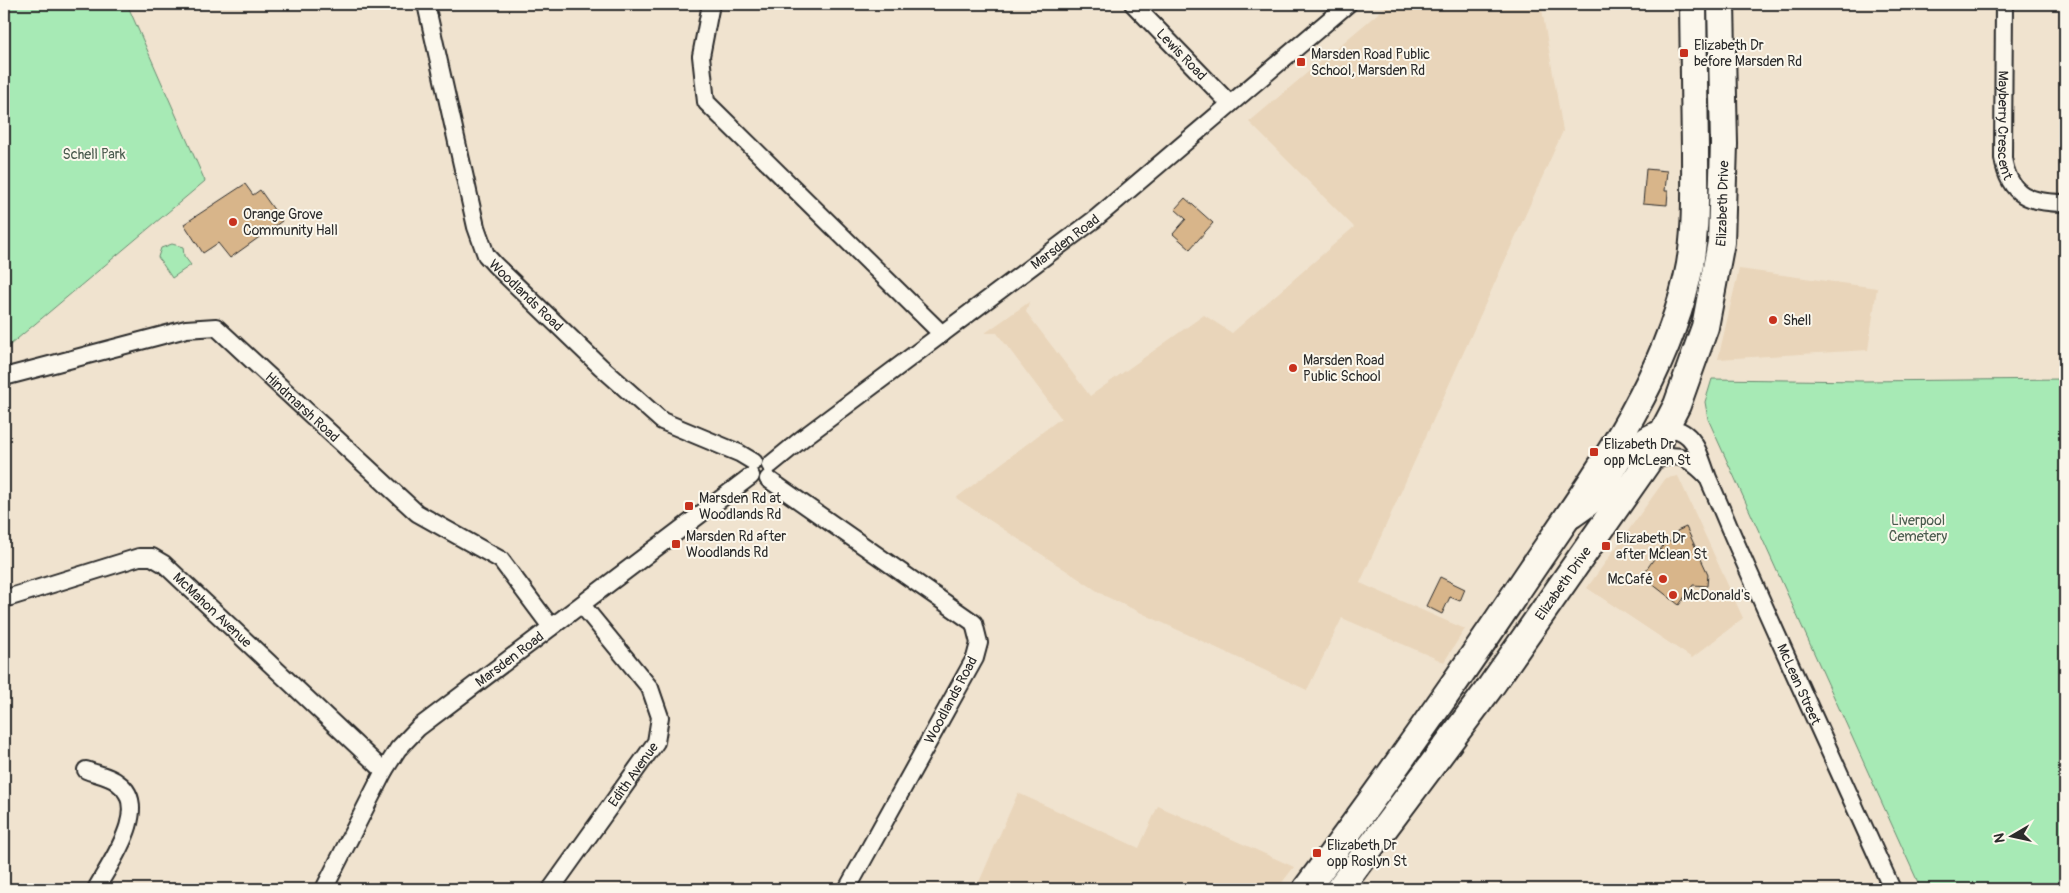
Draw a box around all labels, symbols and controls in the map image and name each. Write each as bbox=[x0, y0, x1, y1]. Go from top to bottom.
street label: Lewis Road bbox=[1153, 25, 1211, 84]
place label: Elizabeth Dr before Marsden Rd bbox=[1694, 37, 1802, 70]
place label: Marsden Road Public School, Marsden Rd bbox=[1311, 46, 1430, 79]
marker: Elizabeth Dr before Marsden Rd bbox=[1678, 47, 1690, 59]
marker: Marsden Road Public School, Marsden Rd bbox=[1295, 56, 1307, 68]
street label: Mayberry Crescent bbox=[1994, 70, 2017, 183]
park label: Schell Park bbox=[63, 146, 126, 163]
street label: Elizabeth Drive bbox=[1712, 160, 1732, 248]
place label: Orange Grove Community Hall bbox=[243, 206, 338, 239]
street label: Marsden Road bbox=[1027, 210, 1103, 273]
marker: Orange Grove Community Hall bbox=[227, 216, 239, 228]
street label: Woodlands Road bbox=[486, 255, 567, 335]
place label: Shell bbox=[1783, 312, 1811, 329]
marker: Shell bbox=[1767, 314, 1779, 326]
place label: Marsden Road Public School bbox=[1303, 352, 1385, 385]
marker: Marsden Road Public School bbox=[1287, 362, 1299, 374]
street label: Hindmarsh Road bbox=[262, 368, 343, 446]
place label: Elizabeth Dr opp McLean St bbox=[1604, 436, 1691, 469]
marker: Elizabeth Dr opp McLean St bbox=[1588, 446, 1600, 458]
place label: Marsden Rd at Woodlands Rd bbox=[699, 490, 782, 523]
marker: Marsden Rd at Woodlands Rd bbox=[683, 500, 695, 512]
park label: Liverpool Cemetery bbox=[1889, 512, 1947, 545]
place label: Marsden Rd after Woodlands Rd bbox=[686, 528, 786, 561]
place label: Elizabeth Dr after Mclean St bbox=[1616, 530, 1707, 563]
marker: Marsden Rd after Woodlands Rd bbox=[670, 538, 682, 550]
marker: Elizabeth Dr after Mclean St bbox=[1600, 540, 1612, 552]
street label: Elizabeth Drive bbox=[1531, 543, 1595, 623]
street label: McMahon Avenue bbox=[170, 569, 256, 651]
place label: McCafé bbox=[1608, 571, 1653, 588]
marker: McCafé bbox=[1657, 573, 1669, 585]
place label: McDonald's bbox=[1683, 587, 1751, 604]
marker: McDonald's bbox=[1667, 589, 1679, 601]
street label: Marsden Road bbox=[472, 627, 547, 690]
street label: McLean Street bbox=[1773, 641, 1825, 728]
street label: Woodlands Road bbox=[921, 653, 981, 747]
street label: Edith Avenue bbox=[604, 739, 662, 810]
north arrow bbox=[1986, 810, 2036, 860]
text: N bbox=[1991, 832, 2009, 844]
place label: Elizabeth Dr opp Roslyn St bbox=[1327, 837, 1407, 870]
marker: Elizabeth Dr opp Roslyn St bbox=[1311, 847, 1323, 859]

